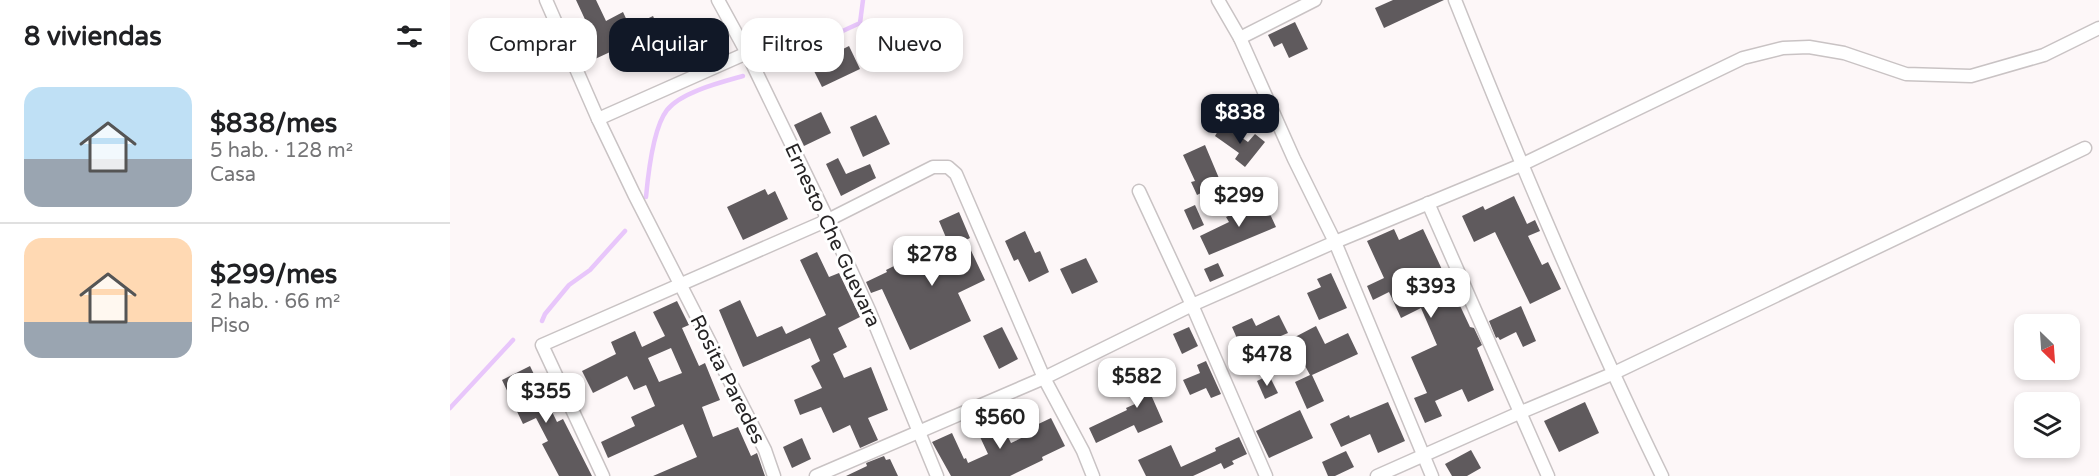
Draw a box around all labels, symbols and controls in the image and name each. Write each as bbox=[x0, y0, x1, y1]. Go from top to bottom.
chip: Comprar bbox=[468, 18, 597, 72]
chip: Alquilar bbox=[609, 18, 729, 72]
chip: Filtros bbox=[741, 18, 844, 72]
chip: Nuevo bbox=[856, 18, 963, 72]
icon: filters bbox=[393, 20, 426, 53]
text: 8 viviendas bbox=[24, 21, 162, 52]
pin: $838 bbox=[1204, 94, 1276, 145]
text: $838 bbox=[1215, 101, 1265, 125]
text: $838/mes bbox=[210, 108, 337, 139]
icon: home bbox=[72, 111, 144, 183]
text: 5 hab. · 128 m² bbox=[210, 139, 353, 163]
street label: Ernesto Che Guevara bbox=[779, 140, 885, 331]
text: Casa bbox=[210, 163, 256, 187]
pin: $299 bbox=[1203, 177, 1275, 228]
text: $299 bbox=[1214, 184, 1264, 208]
pin: $278 bbox=[896, 236, 968, 287]
text: $278 bbox=[907, 243, 957, 267]
text: $299/mes bbox=[210, 259, 337, 290]
icon: home bbox=[72, 262, 144, 334]
pin: $393 bbox=[1395, 268, 1467, 319]
text: $393 bbox=[1406, 275, 1456, 299]
text: 2 hab. · 66 m² bbox=[210, 290, 340, 314]
street label: Rosita Paredes bbox=[684, 311, 770, 448]
text: Piso bbox=[210, 314, 250, 338]
north arrow bbox=[2014, 314, 2080, 380]
map controls bbox=[2014, 314, 2080, 458]
pin: $478 bbox=[1231, 336, 1303, 387]
text: $478 bbox=[1242, 343, 1292, 367]
pin: $582 bbox=[1101, 358, 1173, 409]
text: $582 bbox=[1112, 365, 1162, 389]
pin: $355 bbox=[510, 373, 582, 424]
text: $355 bbox=[521, 380, 571, 404]
button: layers bbox=[2014, 392, 2080, 458]
pin: $560 bbox=[964, 399, 1036, 450]
text: $560 bbox=[975, 406, 1025, 430]

